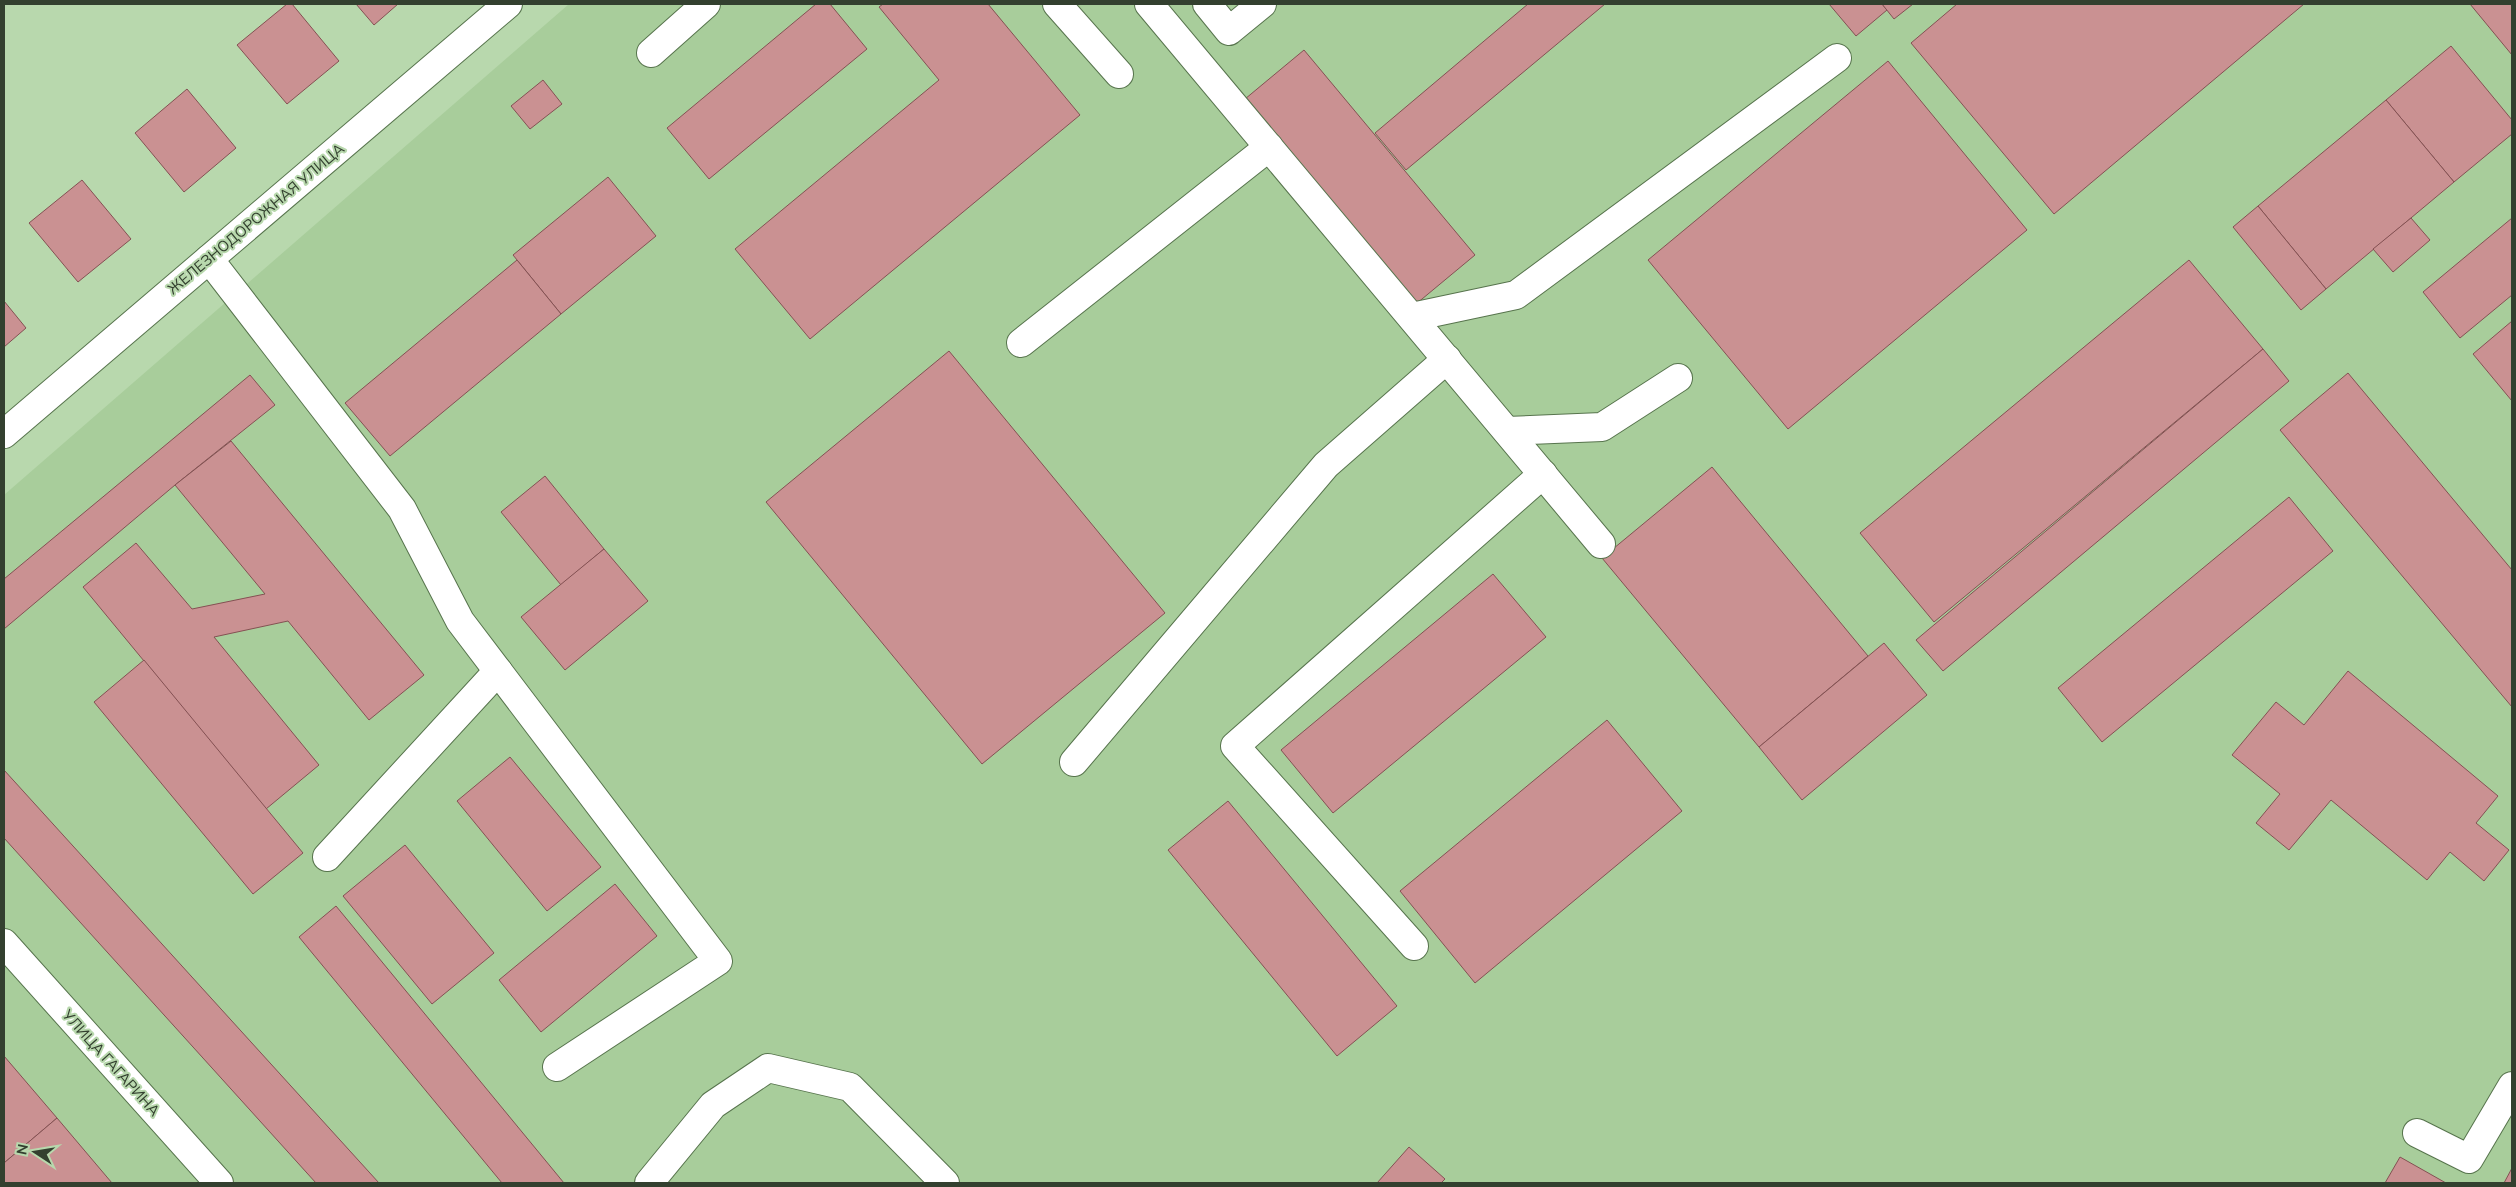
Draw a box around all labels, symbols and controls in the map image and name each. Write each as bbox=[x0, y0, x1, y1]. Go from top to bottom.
street label: ЖЕЛЕЗНОДОРОЖНАЯ УЛИЦА bbox=[163, 139, 349, 299]
street label: УЛИЦА ГАГАРИНА bbox=[57, 1005, 164, 1121]
north arrow bbox=[10, 1127, 60, 1177]
text: N bbox=[12, 1142, 33, 1157]

